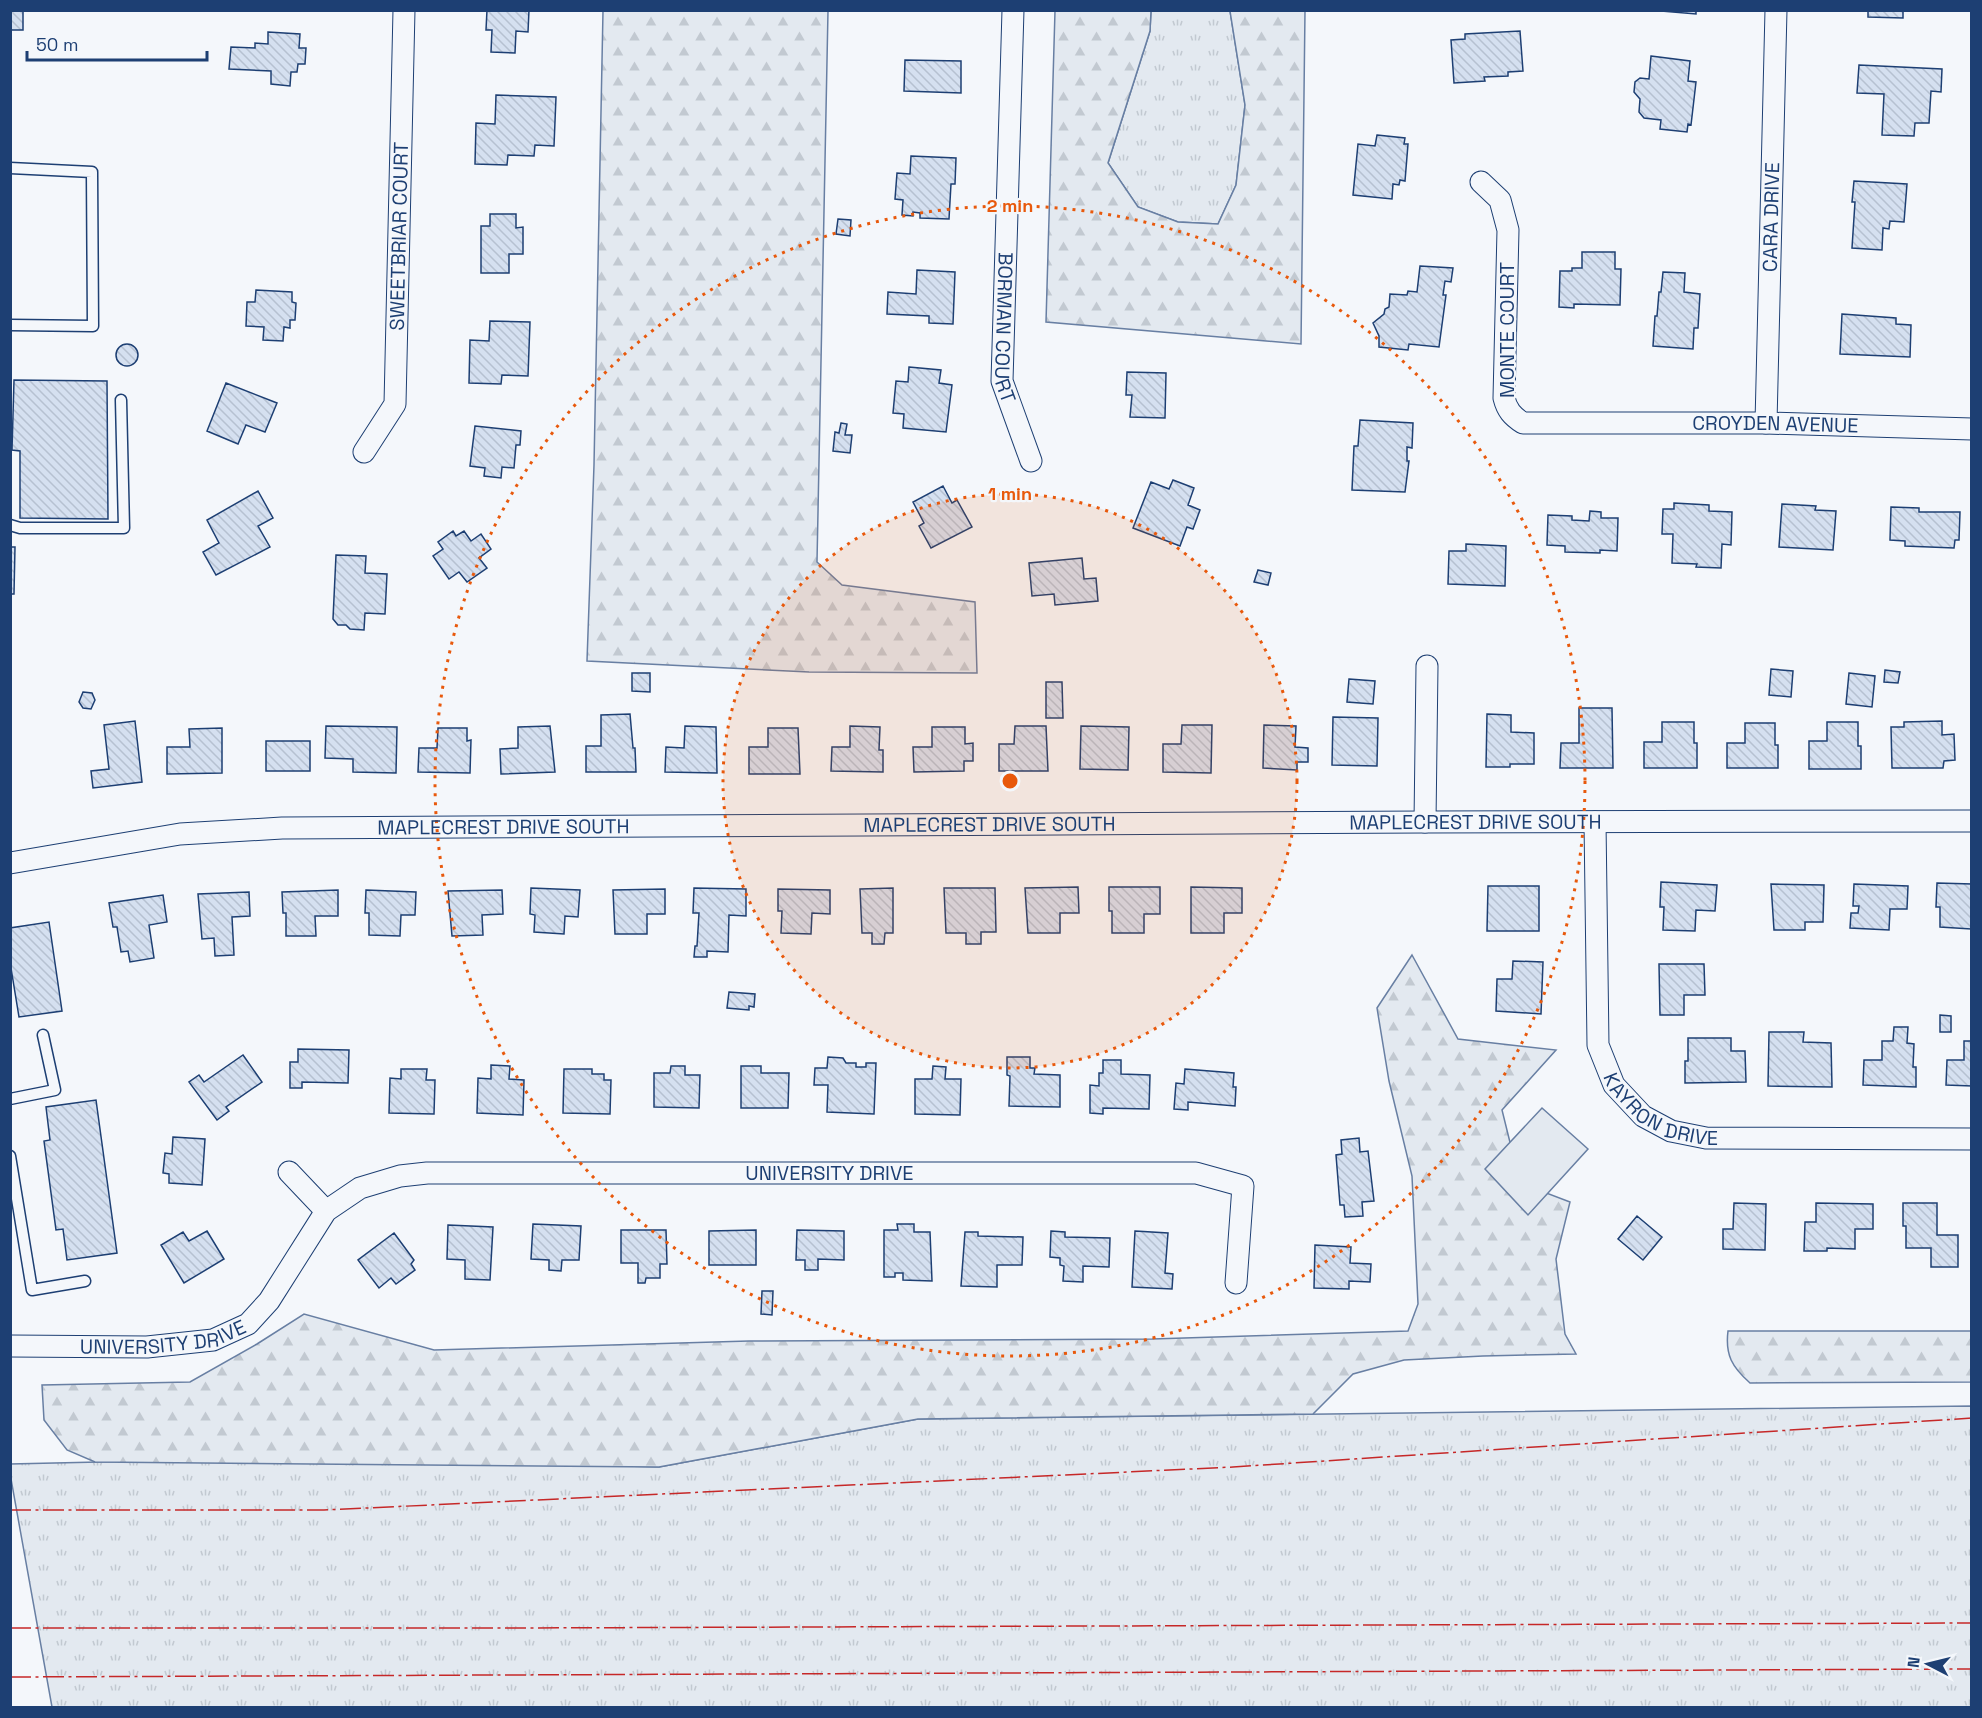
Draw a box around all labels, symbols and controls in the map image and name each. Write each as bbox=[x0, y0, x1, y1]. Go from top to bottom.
scale bar bbox=[27, 24, 207, 62]
text: 50 m bbox=[36, 33, 78, 56]
street label: SWEETBRIAR COURT bbox=[384, 141, 414, 331]
street label: CARA DRIVE bbox=[1757, 162, 1785, 272]
text: 2 min bbox=[987, 194, 1033, 217]
street label: BORMAN COURT bbox=[989, 252, 1022, 407]
street label: MONTE COURT bbox=[1494, 262, 1520, 398]
street label: CROYDEN AVENUE bbox=[1692, 410, 1859, 439]
text: 1 min bbox=[988, 482, 1032, 505]
centre of rings bbox=[1000, 771, 1020, 791]
street label: MAPLECREST DRIVE SOUTH bbox=[1349, 809, 1602, 835]
street label: MAPLECREST DRIVE SOUTH bbox=[863, 811, 1116, 838]
street label: MAPLECREST DRIVE SOUTH bbox=[377, 813, 630, 841]
street label: KAYRON DRIVE bbox=[1597, 1069, 1718, 1151]
street label: UNIVERSITY DRIVE bbox=[745, 1160, 914, 1186]
street label: UNIVERSITY DRIVE bbox=[80, 1314, 250, 1360]
north arrow bbox=[1898, 1634, 1958, 1694]
text: N bbox=[1903, 1656, 1925, 1669]

